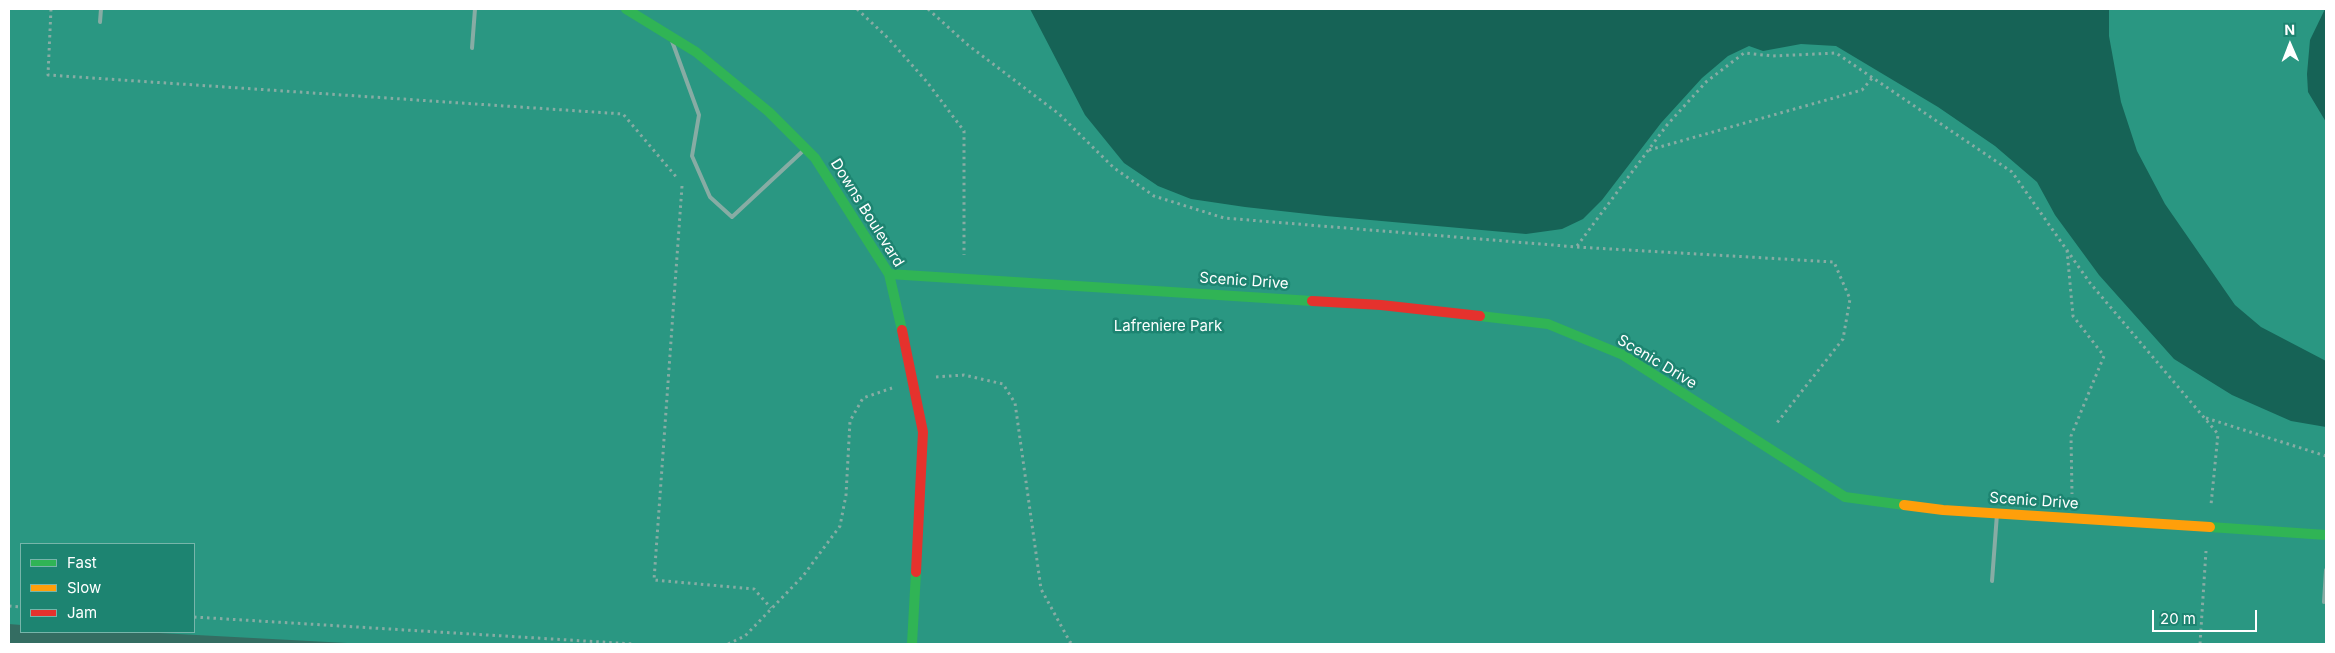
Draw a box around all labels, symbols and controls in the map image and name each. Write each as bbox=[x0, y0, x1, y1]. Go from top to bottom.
north arrow bbox=[2265, 20, 2315, 70]
text: N bbox=[2284, 21, 2295, 38]
street label: Downs Boulevard bbox=[827, 156, 907, 270]
street label: Scenic Drive bbox=[1199, 269, 1289, 293]
park label: Lafreniere Park bbox=[1114, 317, 1222, 335]
street label: Scenic Drive bbox=[1614, 331, 1700, 393]
street label: Scenic Drive bbox=[1989, 489, 2079, 513]
legend bbox=[20, 543, 195, 633]
text: Fast bbox=[67, 553, 97, 572]
text: Slow bbox=[67, 578, 101, 597]
scale bar bbox=[2155, 600, 2260, 632]
text: Jam bbox=[67, 603, 97, 622]
text: 20 m bbox=[2160, 609, 2196, 628]

